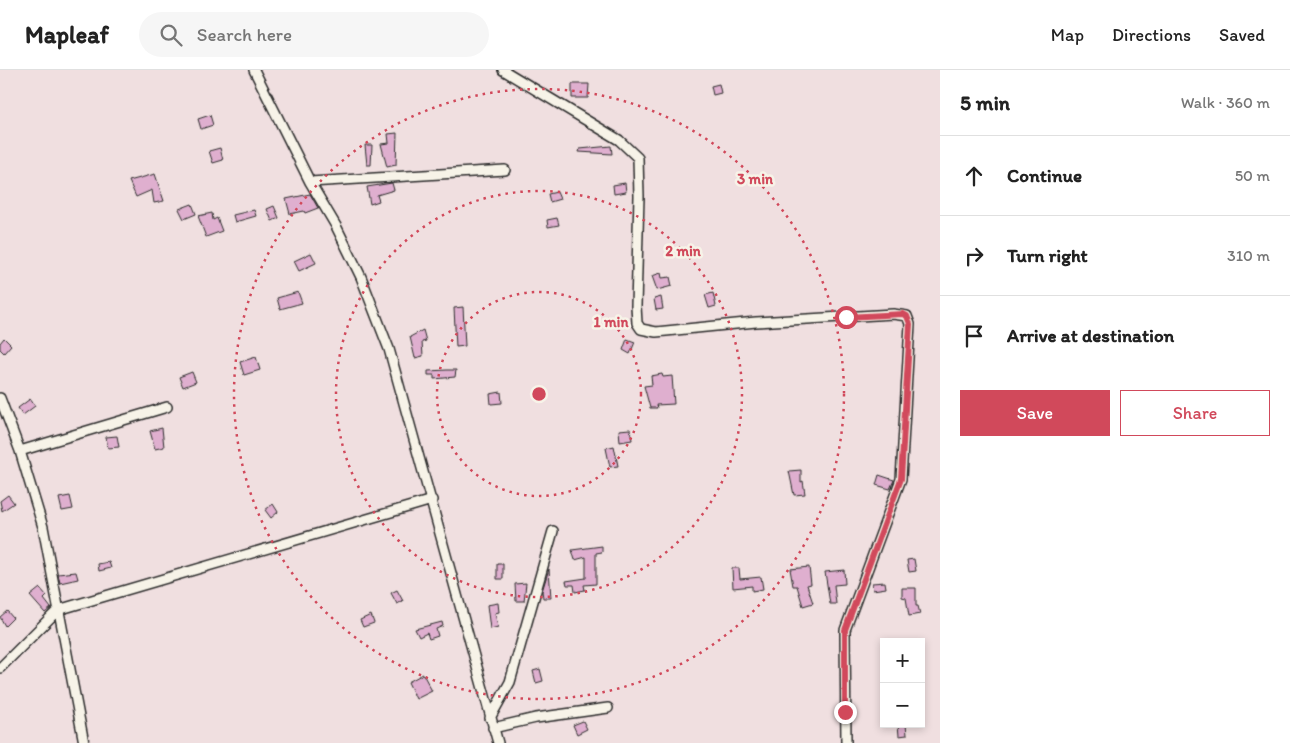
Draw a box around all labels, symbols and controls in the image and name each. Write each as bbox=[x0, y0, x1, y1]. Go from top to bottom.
search box bbox=[139, 12, 489, 57]
text: Mapleaf bbox=[25, 20, 109, 49]
icon: search bbox=[157, 21, 185, 49]
text: Search here bbox=[197, 23, 292, 46]
text: Map bbox=[1051, 24, 1084, 46]
text: Directions bbox=[1112, 24, 1191, 46]
text: Saved bbox=[1219, 24, 1265, 46]
text: 5 min bbox=[960, 90, 1010, 115]
text: Walk · 360 m bbox=[1181, 93, 1270, 112]
icon: ahead bbox=[960, 162, 988, 190]
text: Continue bbox=[1007, 164, 1082, 187]
text: 50 m bbox=[1235, 166, 1270, 185]
text: 3 min bbox=[737, 170, 774, 188]
text: 2 min bbox=[665, 242, 702, 260]
icon: right bbox=[960, 242, 988, 270]
text: Turn right bbox=[1007, 244, 1088, 267]
text: 310 m bbox=[1227, 246, 1270, 265]
route start bbox=[835, 306, 858, 329]
text: 1 min bbox=[594, 313, 629, 331]
icon: arrive bbox=[960, 322, 988, 350]
text: Arrive at destination bbox=[1007, 324, 1174, 347]
centre of rings bbox=[530, 385, 548, 403]
button: Save bbox=[960, 390, 1110, 436]
button: Share bbox=[1120, 390, 1270, 436]
map controls bbox=[880, 638, 925, 728]
button: + bbox=[880, 638, 925, 683]
button: − bbox=[880, 683, 925, 728]
route end bbox=[834, 701, 857, 724]

